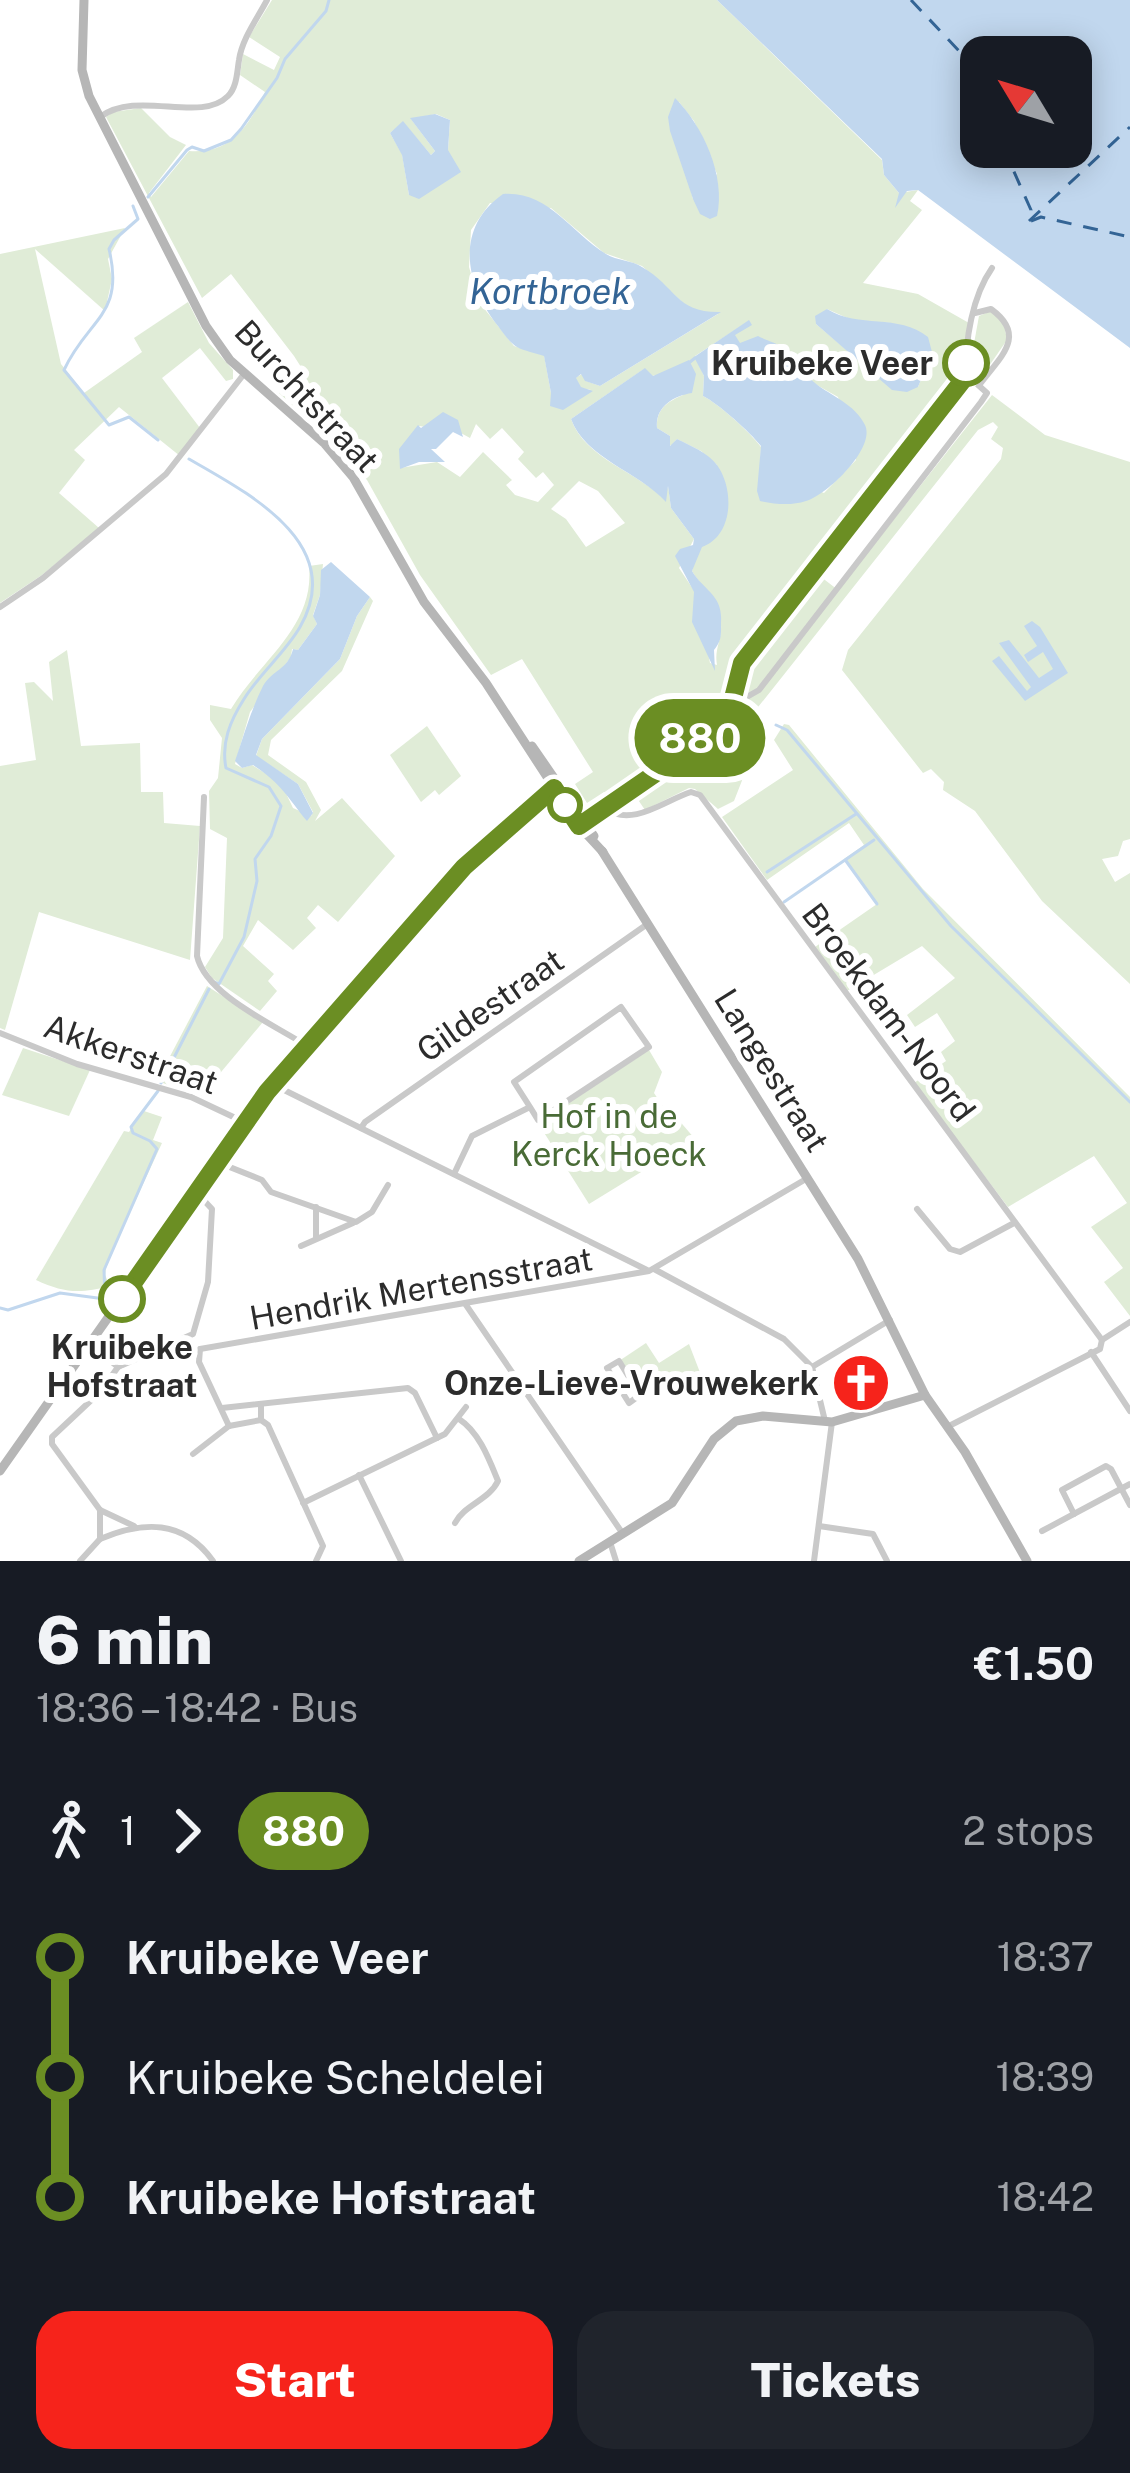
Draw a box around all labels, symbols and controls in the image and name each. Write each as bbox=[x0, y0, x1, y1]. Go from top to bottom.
north arrow bbox=[960, 36, 1092, 168]
map controls bbox=[960, 36, 1092, 168]
water label: Kortbroek bbox=[469, 270, 631, 312]
street label: Burchtstraat bbox=[227, 312, 387, 480]
marker: Kruibeke Veer bbox=[944, 341, 988, 385]
place label: Kruibeke Veer bbox=[711, 344, 933, 382]
line badge: 880 bbox=[631, 699, 769, 777]
text: 880 bbox=[658, 713, 742, 762]
unlabelled marker bbox=[549, 789, 581, 821]
street label: Broekdam-Noord bbox=[795, 896, 983, 1128]
street label: Gildestraat bbox=[409, 941, 571, 1069]
street label: Langestraat bbox=[707, 982, 837, 1158]
street label: Akkerstraat bbox=[39, 1007, 223, 1101]
park label: Hof in de Kerck Hoeck bbox=[511, 1097, 707, 1173]
street label: Hendrik Mertensstraat bbox=[247, 1239, 595, 1337]
marker: Kruibeke Hofstraat bbox=[100, 1277, 144, 1321]
place label: Kruibeke Hofstraat bbox=[46, 1328, 198, 1404]
church icon: Onze-Lieve-Vrouwekerk bbox=[830, 1352, 892, 1414]
place label: Onze-Lieve-Vrouwekerk bbox=[444, 1364, 819, 1402]
text: 6 min bbox=[36, 1601, 213, 1679]
text: €1.50 bbox=[974, 1637, 1094, 1690]
text: 18:36 – 18:42 · Bus bbox=[36, 1685, 358, 1731]
icon: walk bbox=[36, 1798, 102, 1864]
icon: forward bbox=[154, 1798, 220, 1864]
text: 880 bbox=[262, 1806, 345, 1855]
text: 1 bbox=[120, 1808, 136, 1854]
text: 2 stops bbox=[962, 1808, 1094, 1854]
text: Kruibeke Veer bbox=[126, 1931, 429, 1984]
text: 18:37 bbox=[997, 1934, 1094, 1980]
text: Kruibeke Scheldelei bbox=[126, 2051, 545, 2104]
text: 18:39 bbox=[995, 2054, 1094, 2100]
text: Kruibeke Hofstraat bbox=[126, 2171, 536, 2224]
text: 18:42 bbox=[997, 2174, 1094, 2220]
button: Start bbox=[36, 2311, 553, 2449]
button: Tickets bbox=[577, 2311, 1094, 2449]

